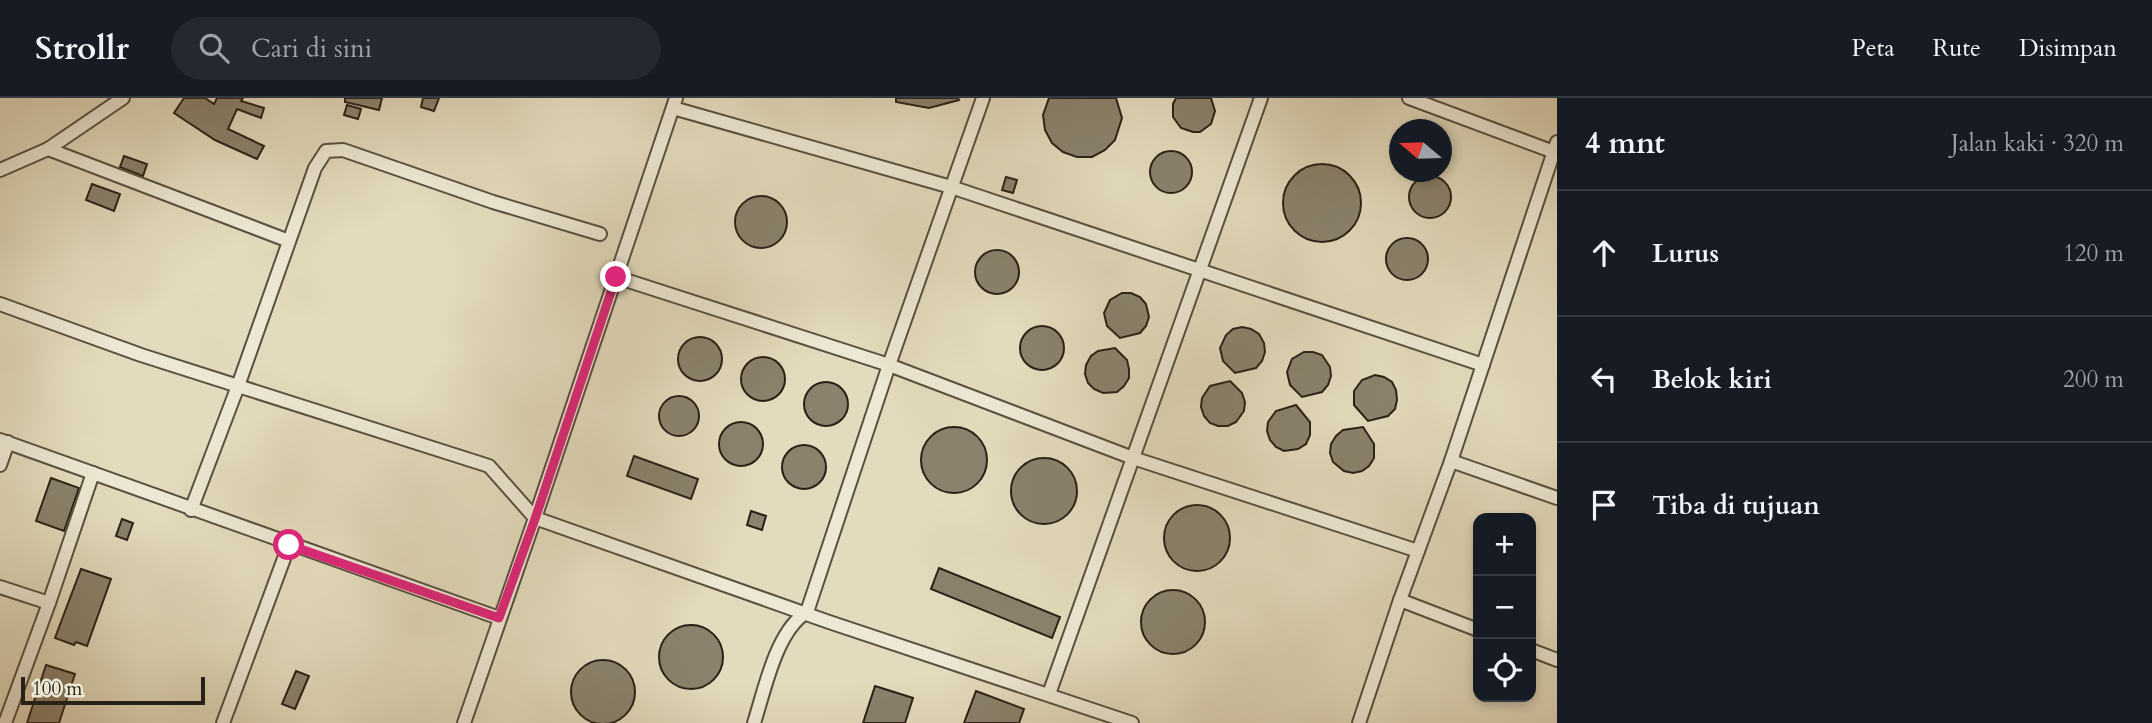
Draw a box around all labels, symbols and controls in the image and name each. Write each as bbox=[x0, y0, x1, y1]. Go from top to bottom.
search box bbox=[171, 17, 661, 80]
text: Strollr bbox=[35, 26, 129, 71]
icon: search bbox=[195, 29, 233, 67]
text: Cari di sini bbox=[251, 31, 372, 66]
text: Peta bbox=[1852, 32, 1895, 65]
text: Rute bbox=[1933, 32, 1981, 65]
text: Disimpan bbox=[2019, 32, 2117, 65]
north arrow bbox=[1389, 119, 1452, 182]
text: 4 mnt bbox=[1585, 123, 1665, 164]
text: Jalan kaki · 320 m bbox=[1951, 128, 2124, 159]
icon: ahead bbox=[1585, 234, 1623, 272]
text: Lurus bbox=[1652, 236, 1719, 271]
text: 120 m bbox=[2063, 238, 2124, 269]
route end bbox=[600, 261, 631, 292]
icon: left bbox=[1585, 360, 1623, 398]
text: Belok kiri bbox=[1652, 362, 1772, 397]
text: 200 m bbox=[2063, 364, 2124, 395]
icon: arrive bbox=[1585, 486, 1623, 524]
text: Tiba di tujuan bbox=[1652, 488, 1820, 523]
map controls bbox=[1473, 513, 1536, 702]
button: + bbox=[1473, 513, 1536, 576]
route start bbox=[273, 529, 304, 560]
button: − bbox=[1473, 576, 1536, 639]
button: locate bbox=[1473, 639, 1536, 702]
scale bar bbox=[21, 674, 205, 706]
text: 100 m bbox=[32, 676, 82, 702]

